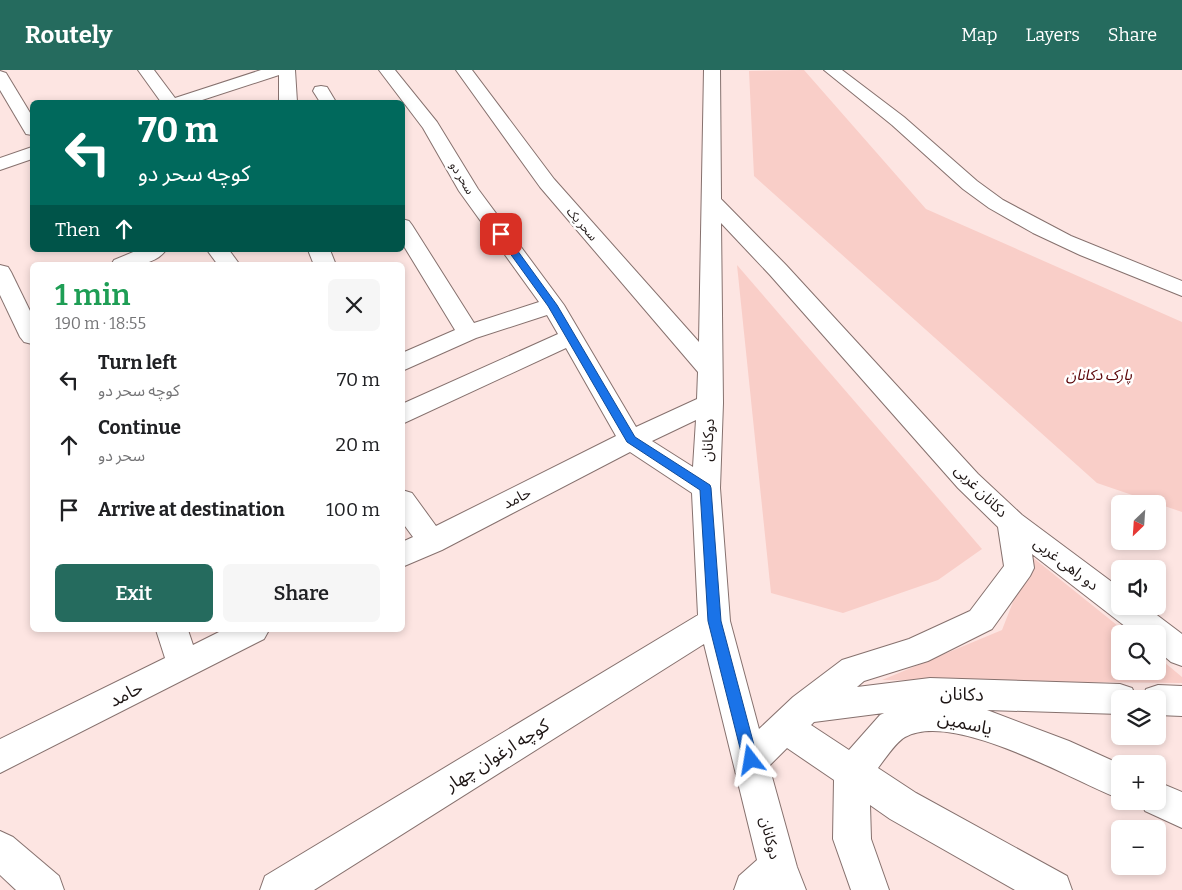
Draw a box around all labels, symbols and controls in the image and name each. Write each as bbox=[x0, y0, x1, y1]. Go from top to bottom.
text: Routely bbox=[25, 21, 112, 49]
text: Map bbox=[961, 24, 997, 46]
text: Layers bbox=[1025, 24, 1080, 46]
text: Share bbox=[1108, 24, 1157, 46]
text: 70 m bbox=[138, 109, 218, 151]
icon: left bbox=[55, 120, 120, 185]
street label: سحر دو bbox=[447, 159, 477, 197]
text: کوچه سحر دو bbox=[138, 160, 250, 187]
street label: سحر یک bbox=[564, 205, 600, 244]
pin bbox=[480, 213, 522, 255]
icon: ahead bbox=[110, 215, 138, 243]
text: Then bbox=[55, 218, 100, 241]
icon: arrive bbox=[487, 220, 515, 248]
text: 1 min bbox=[55, 277, 130, 313]
button: close bbox=[328, 279, 380, 331]
text: 190 m · 18:55 bbox=[55, 314, 146, 333]
text: Turn left bbox=[98, 351, 177, 374]
icon: left bbox=[55, 366, 83, 394]
park label: پارک دکانان bbox=[1066, 366, 1133, 385]
text: 70 m bbox=[337, 368, 380, 391]
text: کوچه سحر دو bbox=[98, 381, 180, 400]
text: Continue bbox=[98, 416, 181, 439]
street label: دوکانان bbox=[698, 418, 718, 462]
icon: ahead bbox=[55, 431, 83, 459]
text: 20 m bbox=[336, 433, 380, 456]
text: سحر دو bbox=[98, 446, 145, 465]
street label: دکانان غربی bbox=[951, 461, 1011, 521]
street label: حامد bbox=[500, 483, 534, 513]
north arrow bbox=[1111, 495, 1166, 550]
map controls bbox=[1111, 495, 1166, 875]
icon: arrive bbox=[55, 496, 83, 524]
text: Arrive at destination bbox=[98, 498, 285, 521]
text: 100 m bbox=[326, 498, 380, 521]
street label: دو راهی غربی bbox=[1030, 534, 1102, 594]
button: sound bbox=[1111, 560, 1166, 615]
button: Exit bbox=[55, 564, 213, 622]
button: Share bbox=[223, 564, 380, 622]
button: search bbox=[1111, 625, 1166, 680]
street label: حامد bbox=[105, 676, 147, 712]
street label: دکانان bbox=[940, 682, 984, 706]
button: layers bbox=[1111, 690, 1166, 745]
street label: یاسمین bbox=[936, 707, 994, 739]
street label: کوچه ارغوان چهار bbox=[440, 714, 554, 796]
position arrow bbox=[724, 733, 776, 785]
button: + bbox=[1111, 755, 1166, 810]
street label: دوکانان bbox=[756, 815, 784, 861]
button: − bbox=[1111, 820, 1166, 875]

